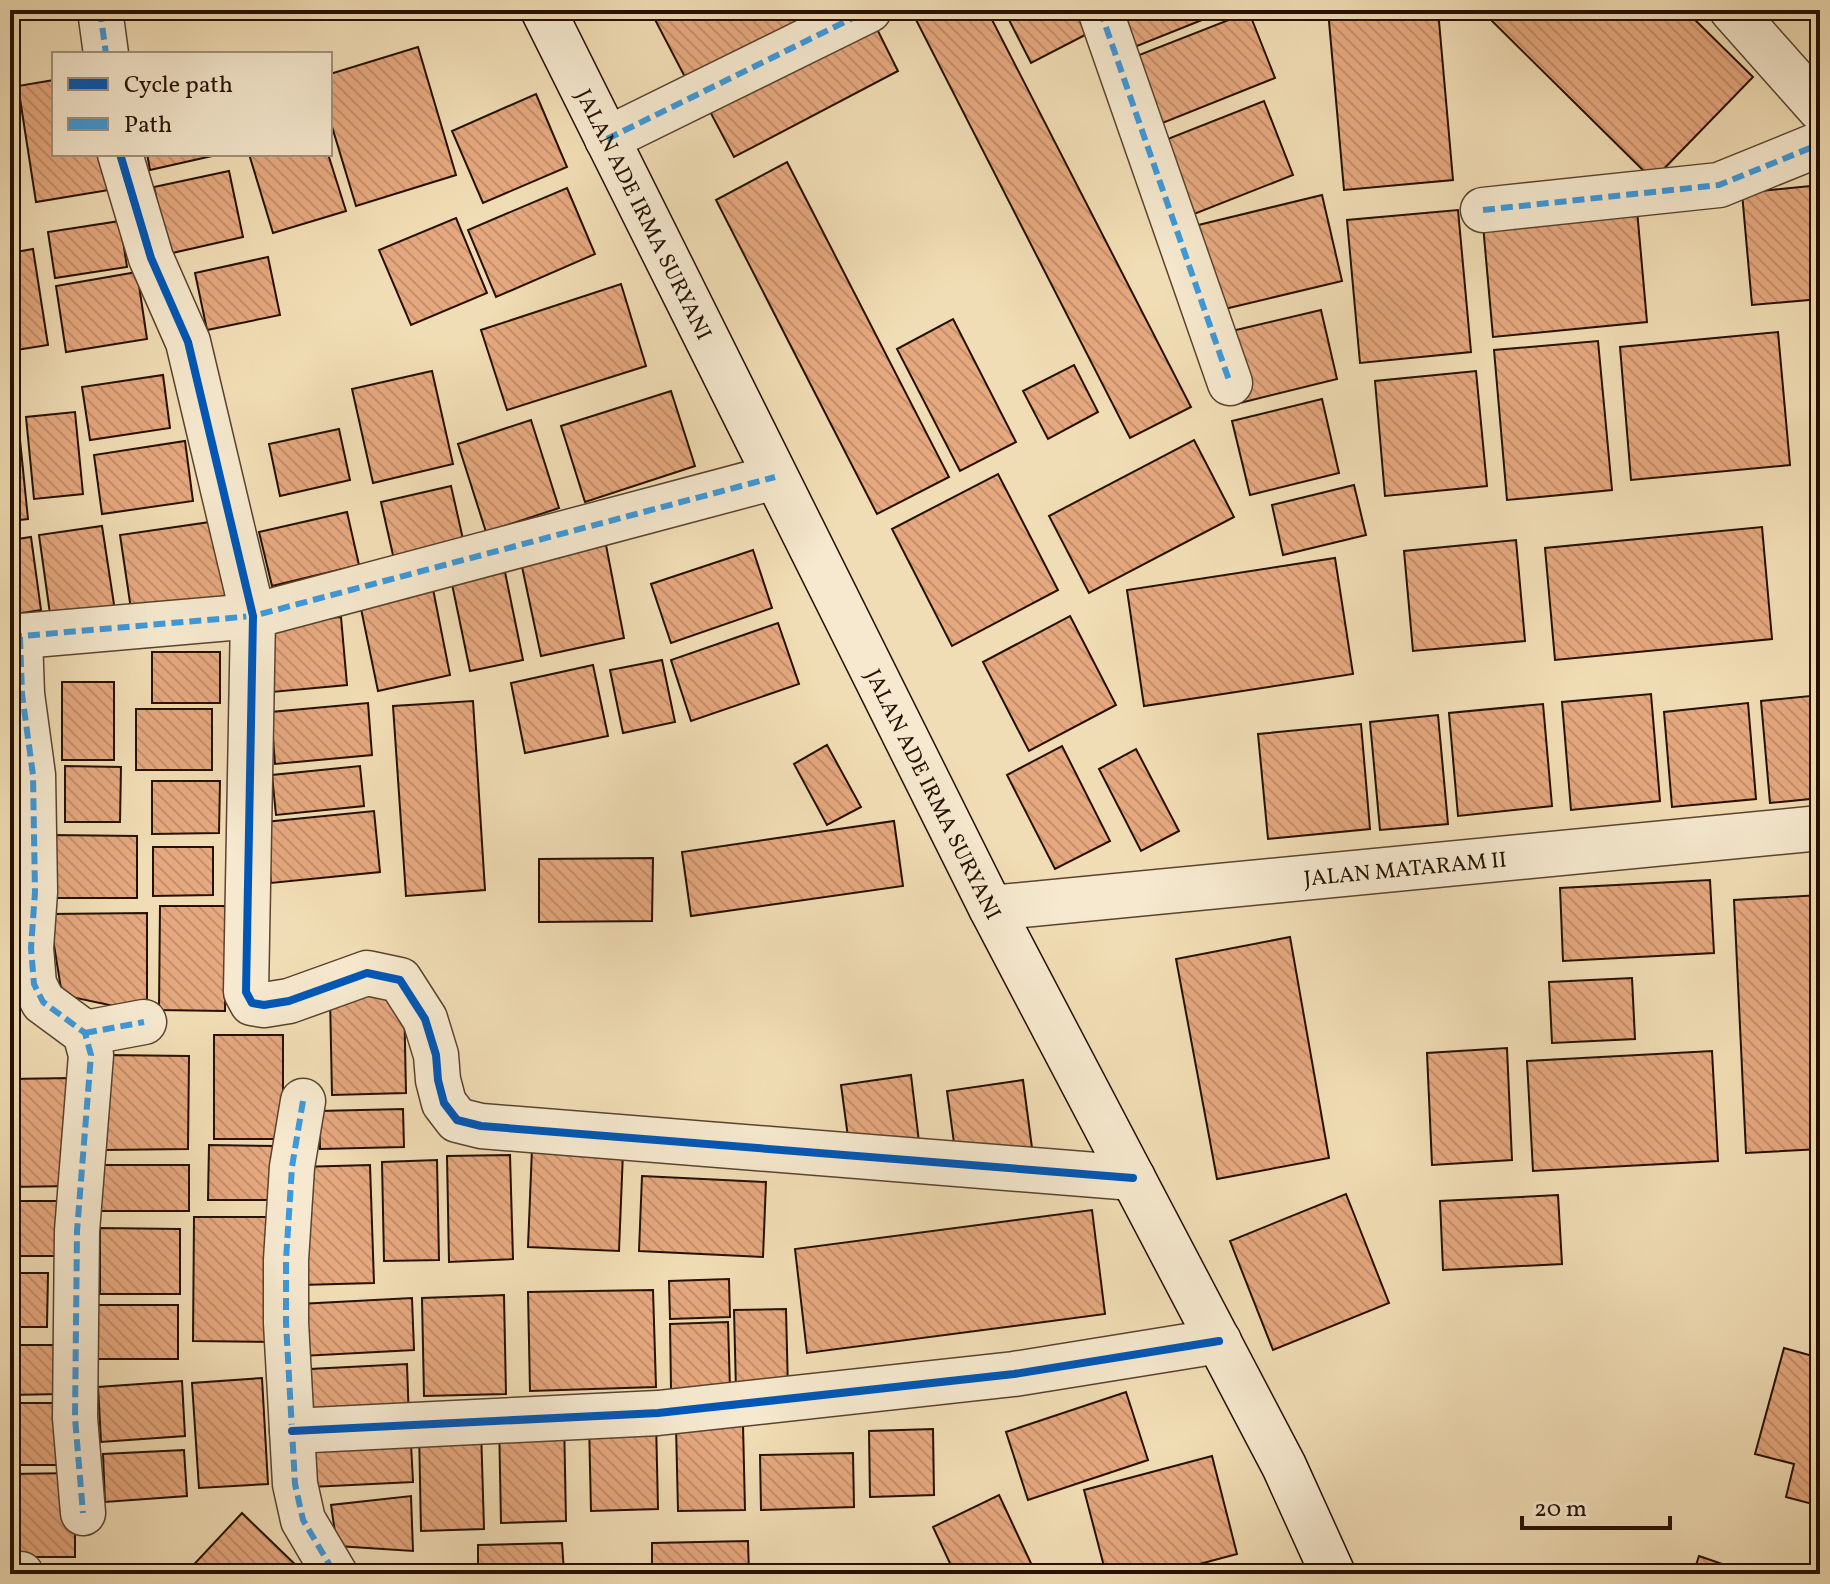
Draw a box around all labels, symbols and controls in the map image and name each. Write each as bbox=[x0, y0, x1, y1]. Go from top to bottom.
legend bbox=[52, 52, 332, 156]
text: Cycle path bbox=[124, 69, 233, 103]
street label: JALAN ADE IRMA SURYANI bbox=[567, 84, 718, 346]
text: Path bbox=[124, 109, 172, 143]
street label: JALAN ADE IRMA SURYANI bbox=[856, 664, 1008, 926]
street label: JALAN MATARAM II bbox=[1302, 845, 1508, 896]
scale bar bbox=[1522, 1480, 1670, 1530]
text: 20 m bbox=[1534, 1493, 1587, 1527]

